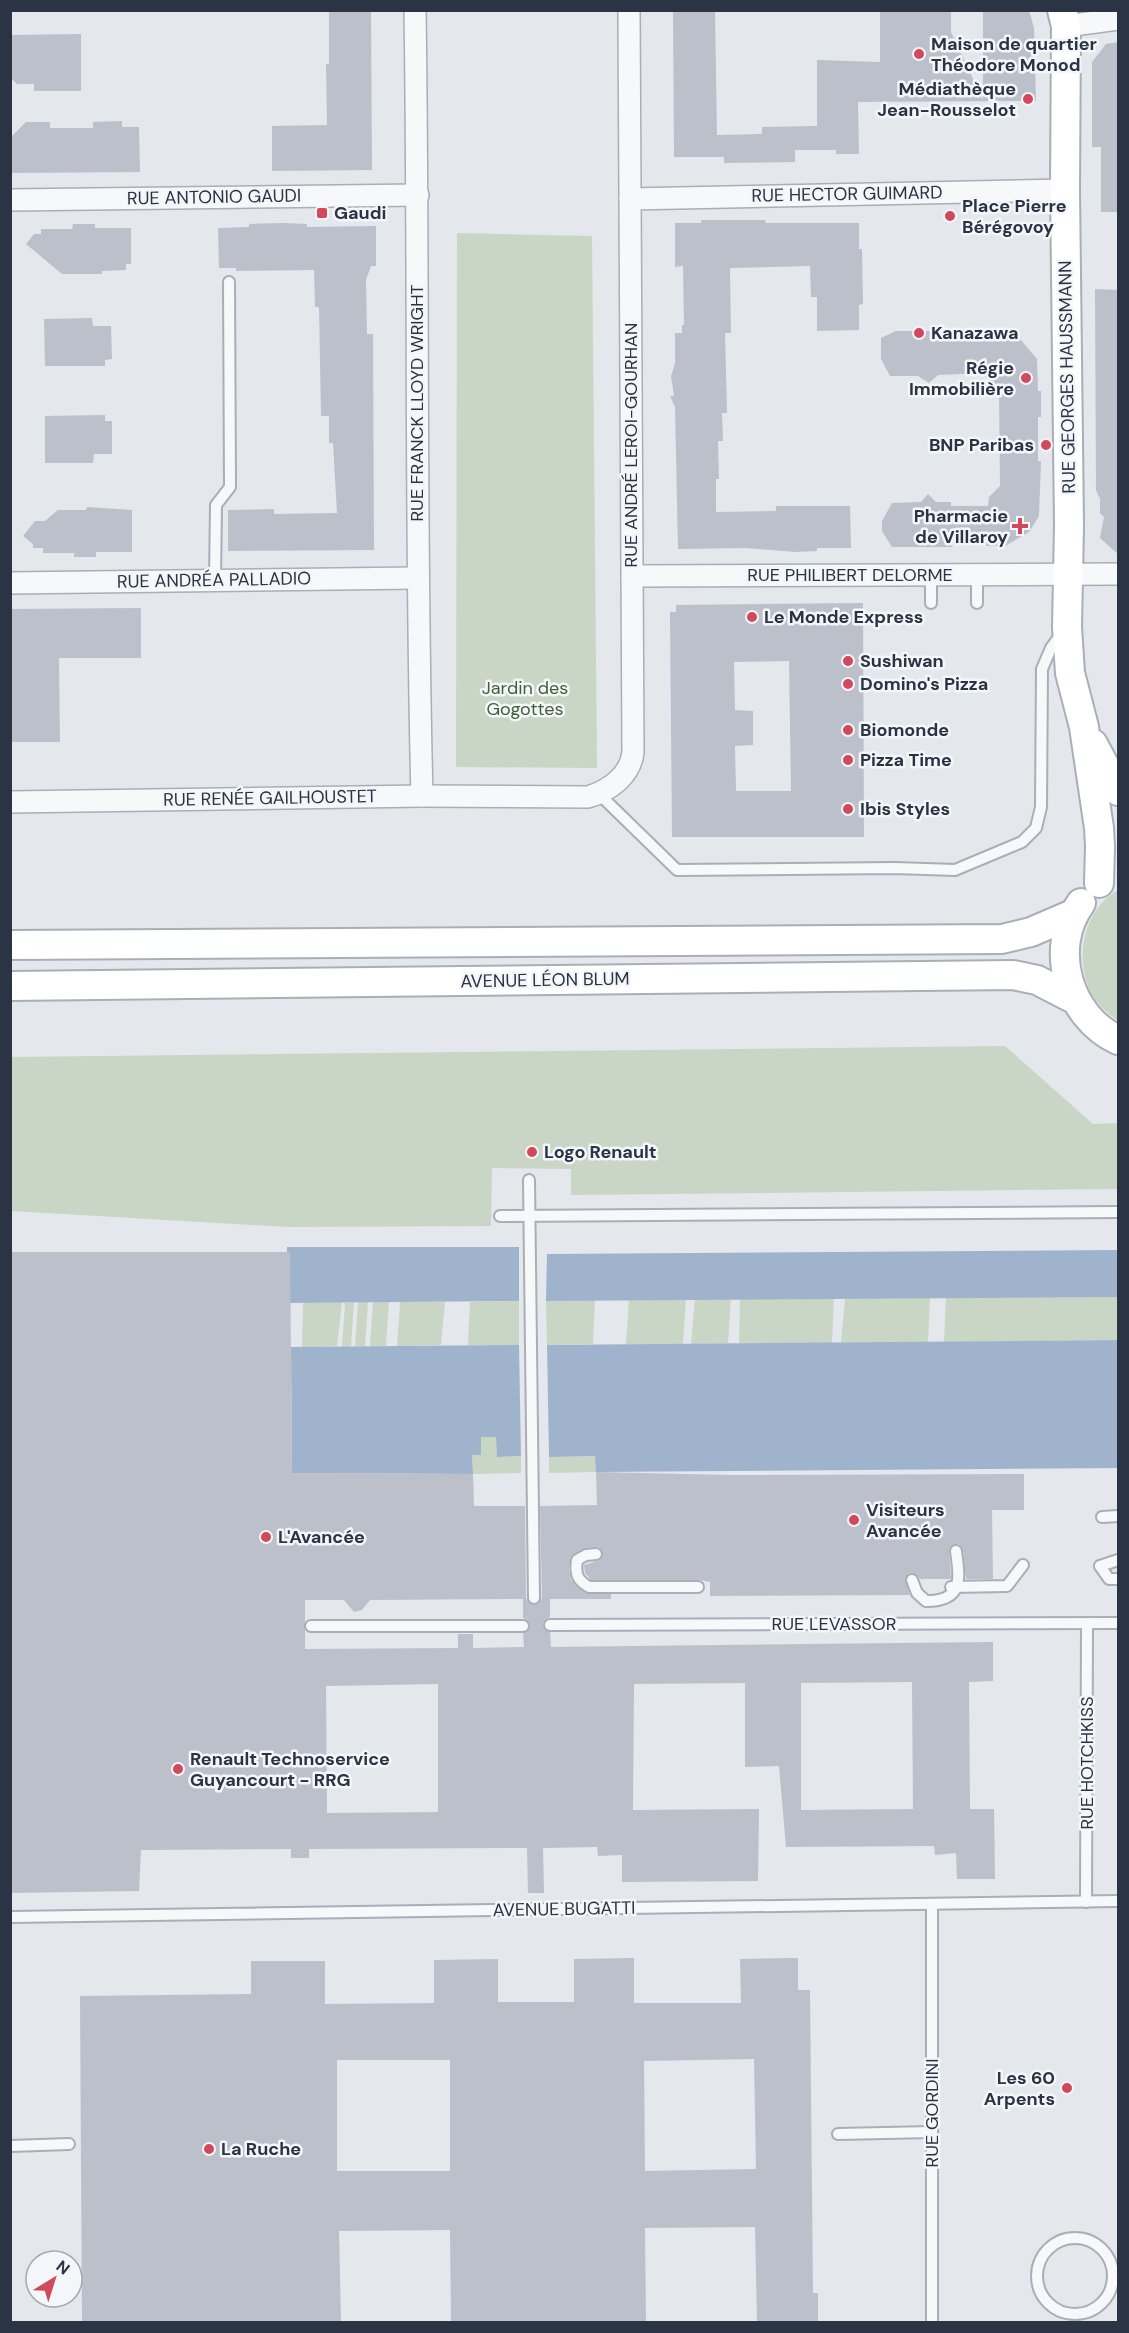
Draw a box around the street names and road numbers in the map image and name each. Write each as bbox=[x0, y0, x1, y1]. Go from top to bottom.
street label: RUE HECTOR GUIMARD bbox=[751, 180, 943, 208]
street label: RUE ANTONIO GAUDI bbox=[127, 183, 301, 211]
street label: RUE GEORGES HAUSSMANN bbox=[1053, 260, 1081, 494]
street label: RUE FRANCK LLOYD WRIGHT bbox=[405, 284, 429, 522]
street label: RUE ANDRÉ LEROI-GOURHAN bbox=[619, 323, 643, 567]
street label: RUE PHILIBERT DELORME bbox=[747, 563, 953, 587]
street label: RUE ANDRÉA PALLADIO bbox=[117, 566, 311, 594]
street label: RUE RENÉE GAILHOUSTET bbox=[163, 784, 377, 812]
street label: AVENUE LÉON BLUM bbox=[460, 967, 630, 993]
street label: RUE LEVASSOR bbox=[772, 1612, 896, 1636]
street label: RUE HOTCHKISS bbox=[1075, 1696, 1099, 1830]
street label: AVENUE BUGATTI bbox=[492, 1896, 636, 1922]
street label: RUE GORDINI bbox=[920, 2059, 944, 2167]

